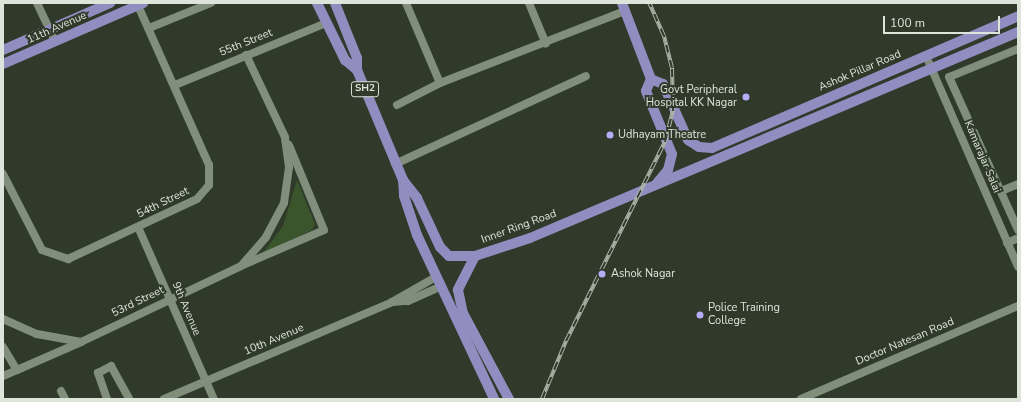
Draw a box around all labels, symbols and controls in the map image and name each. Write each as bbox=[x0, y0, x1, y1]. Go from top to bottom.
scale bar bbox=[885, 8, 1002, 34]
street label: 11th Avenue bbox=[25, 9, 89, 47]
text: 100 m bbox=[890, 15, 925, 31]
street label: 55th Street bbox=[218, 26, 274, 60]
street label: Ashok Pillar Road bbox=[817, 48, 903, 94]
road number: SH2 bbox=[350, 81, 380, 97]
place label: Govt Peripheral Hospital KK Nagar bbox=[646, 84, 737, 110]
marker: Govt Peripheral Hospital KK Nagar bbox=[740, 91, 752, 103]
street label: Kamarajar Salai bbox=[961, 119, 1003, 195]
place label: Udhayam Theatre bbox=[618, 128, 706, 142]
marker: Udhayam Theatre bbox=[605, 130, 615, 140]
street label: 54th Street bbox=[135, 185, 191, 221]
street label: Inner Ring Road bbox=[480, 207, 558, 247]
place label: Ashok Nagar bbox=[611, 267, 675, 281]
marker: Ashok Nagar bbox=[596, 268, 608, 280]
street label: 9th Avenue bbox=[169, 280, 203, 338]
street label: 53rd Street bbox=[110, 284, 166, 320]
place label: Police Training College bbox=[708, 302, 780, 328]
marker: Police Training College bbox=[695, 310, 705, 320]
street label: Doctor Natesan Road bbox=[854, 315, 956, 369]
street label: 10th Avenue bbox=[242, 322, 306, 358]

